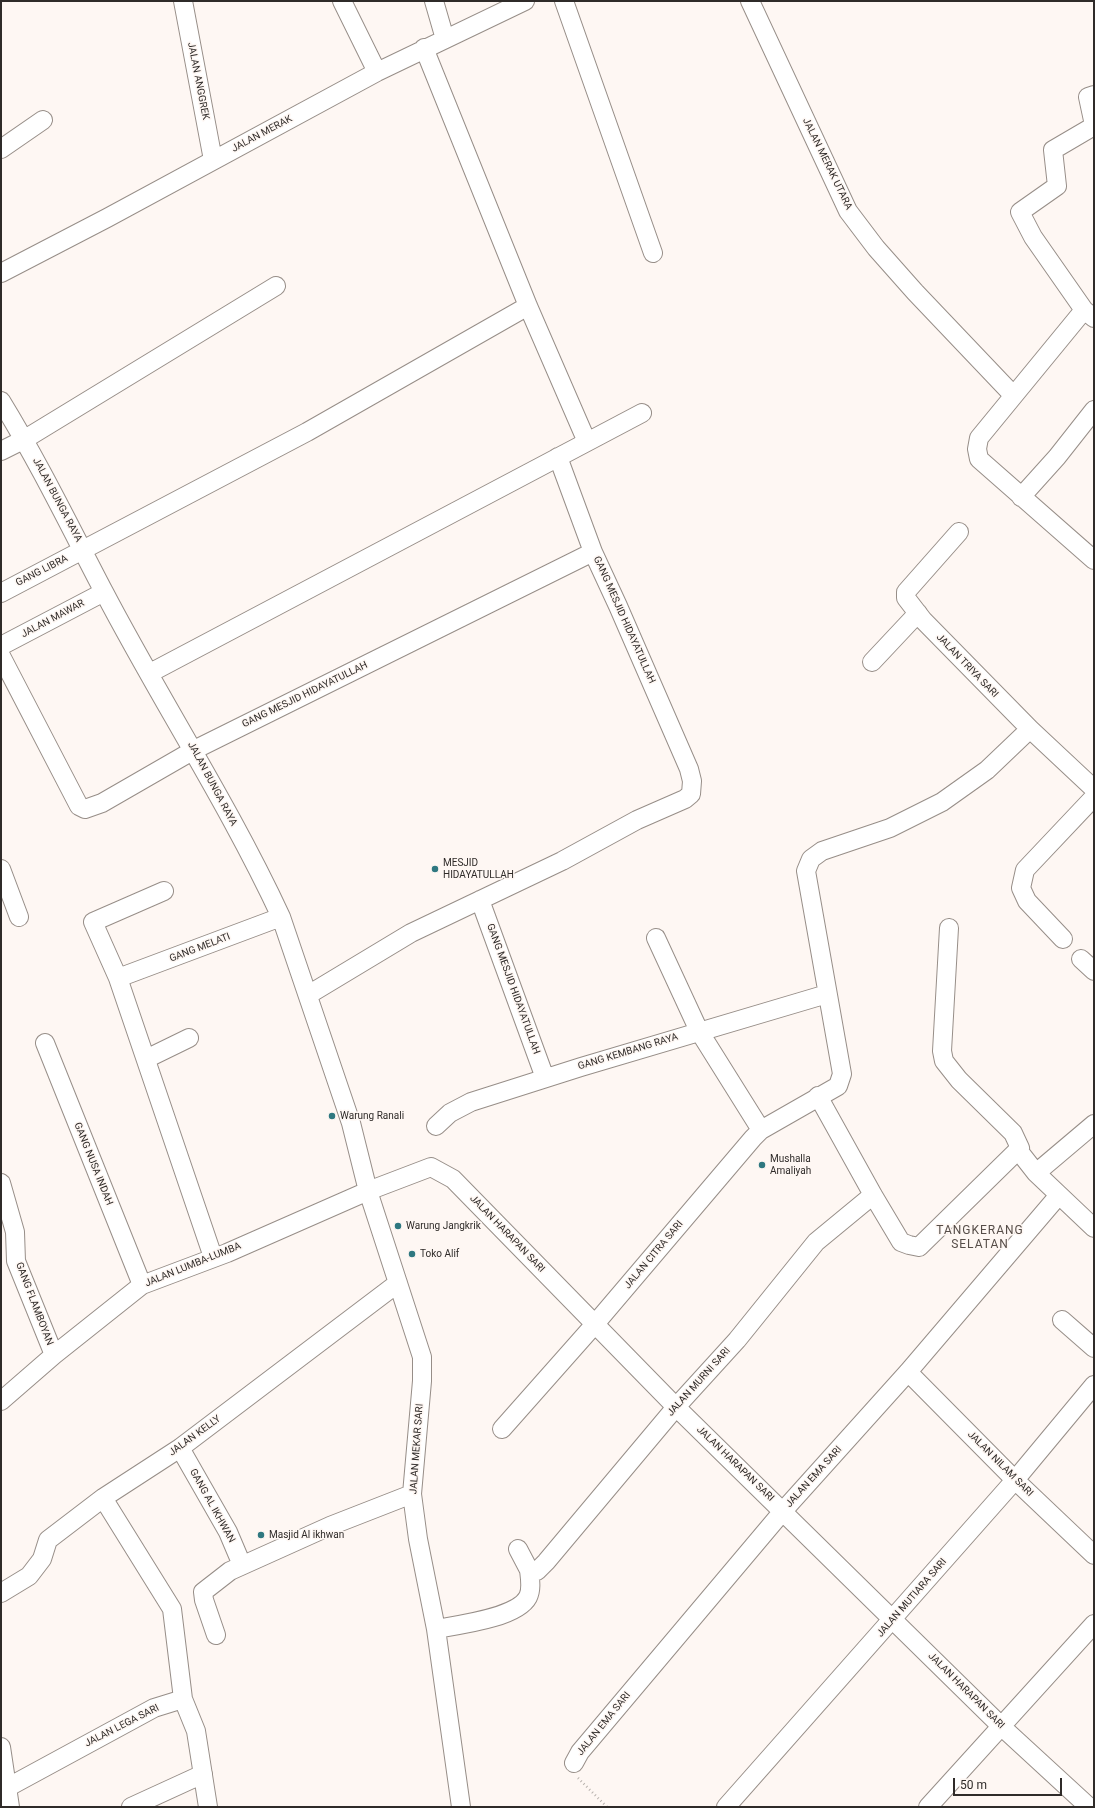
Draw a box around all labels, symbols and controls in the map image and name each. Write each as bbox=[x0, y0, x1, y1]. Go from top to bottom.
street label: JALAN ANGGREK bbox=[185, 41, 211, 121]
street label: JALAN MERAK bbox=[230, 113, 294, 155]
street label: JALAN MERAK UTARA bbox=[800, 116, 854, 212]
street label: JALAN BUNGA RAYA bbox=[30, 456, 84, 544]
street label: GANG LIBRA bbox=[14, 553, 70, 589]
street label: GANG MESJID HIDAYATULLAH bbox=[590, 554, 658, 686]
street label: JALAN MAWAR bbox=[19, 597, 87, 641]
street label: JALAN TRIYA SARI bbox=[933, 632, 1001, 700]
street label: GANG MESJID HIDAYATULLAH bbox=[240, 659, 370, 731]
street label: JALAN BUNGA RAYA bbox=[185, 740, 239, 828]
place label: MESJID HIDAYATULLAH bbox=[443, 857, 514, 880]
marker: MESJID HIDAYATULLAH bbox=[430, 864, 440, 874]
street label: GANG MESJID HIDAYATULLAH bbox=[484, 922, 542, 1056]
street label: GANG MELATI bbox=[168, 931, 232, 965]
street label: GANG KEMBANG RAYA bbox=[577, 1031, 679, 1073]
place label: Warung Ranali bbox=[340, 1110, 404, 1122]
marker: Warung Ranali bbox=[327, 1111, 337, 1121]
street label: GANG NUSA INDAH bbox=[71, 1121, 115, 1207]
place label: Mushalla Amaliyah bbox=[770, 1153, 811, 1176]
marker: Mushalla Amaliyah bbox=[757, 1160, 767, 1170]
street label: JALAN HARAPAN SARI bbox=[467, 1193, 547, 1275]
street label: JALAN CITRA SARI bbox=[622, 1219, 686, 1291]
place label: Warung Jangkrik bbox=[406, 1220, 481, 1232]
marker: Warung Jangkrik bbox=[393, 1221, 403, 1231]
district label: TANGKERANG SELATAN bbox=[936, 1224, 1024, 1252]
street label: JALAN LUMBA-LUMBA bbox=[143, 1240, 243, 1290]
place label: Toko Alif bbox=[420, 1248, 459, 1260]
marker: Toko Alif bbox=[407, 1249, 417, 1259]
street label: GANG FLAMBOYAN bbox=[13, 1261, 55, 1347]
street label: JALAN MURNI SARI bbox=[665, 1345, 733, 1419]
street label: JALAN MEKAR SARI bbox=[408, 1403, 426, 1495]
street label: JALAN KELLY bbox=[167, 1413, 223, 1459]
street label: JALAN HARAPAN SARI bbox=[694, 1424, 776, 1504]
street label: JALAN NILAM SARI bbox=[965, 1429, 1035, 1499]
street label: JALAN EMA SARI bbox=[783, 1444, 845, 1510]
street label: GANG AL IKHWAN bbox=[187, 1467, 237, 1545]
place label: Masjid Al ikhwan bbox=[269, 1529, 344, 1541]
marker: Masjid Al ikhwan bbox=[256, 1530, 266, 1540]
street label: JALAN MUTIARA SARI bbox=[874, 1556, 950, 1640]
street label: JALAN HARAPAN SARI bbox=[925, 1650, 1007, 1732]
street label: JALAN EMA SARI bbox=[575, 1690, 633, 1758]
street label: JALAN LEGA SARI bbox=[83, 1702, 161, 1750]
scale bar bbox=[955, 1770, 1064, 1796]
text: 50 m bbox=[960, 1778, 987, 1792]

